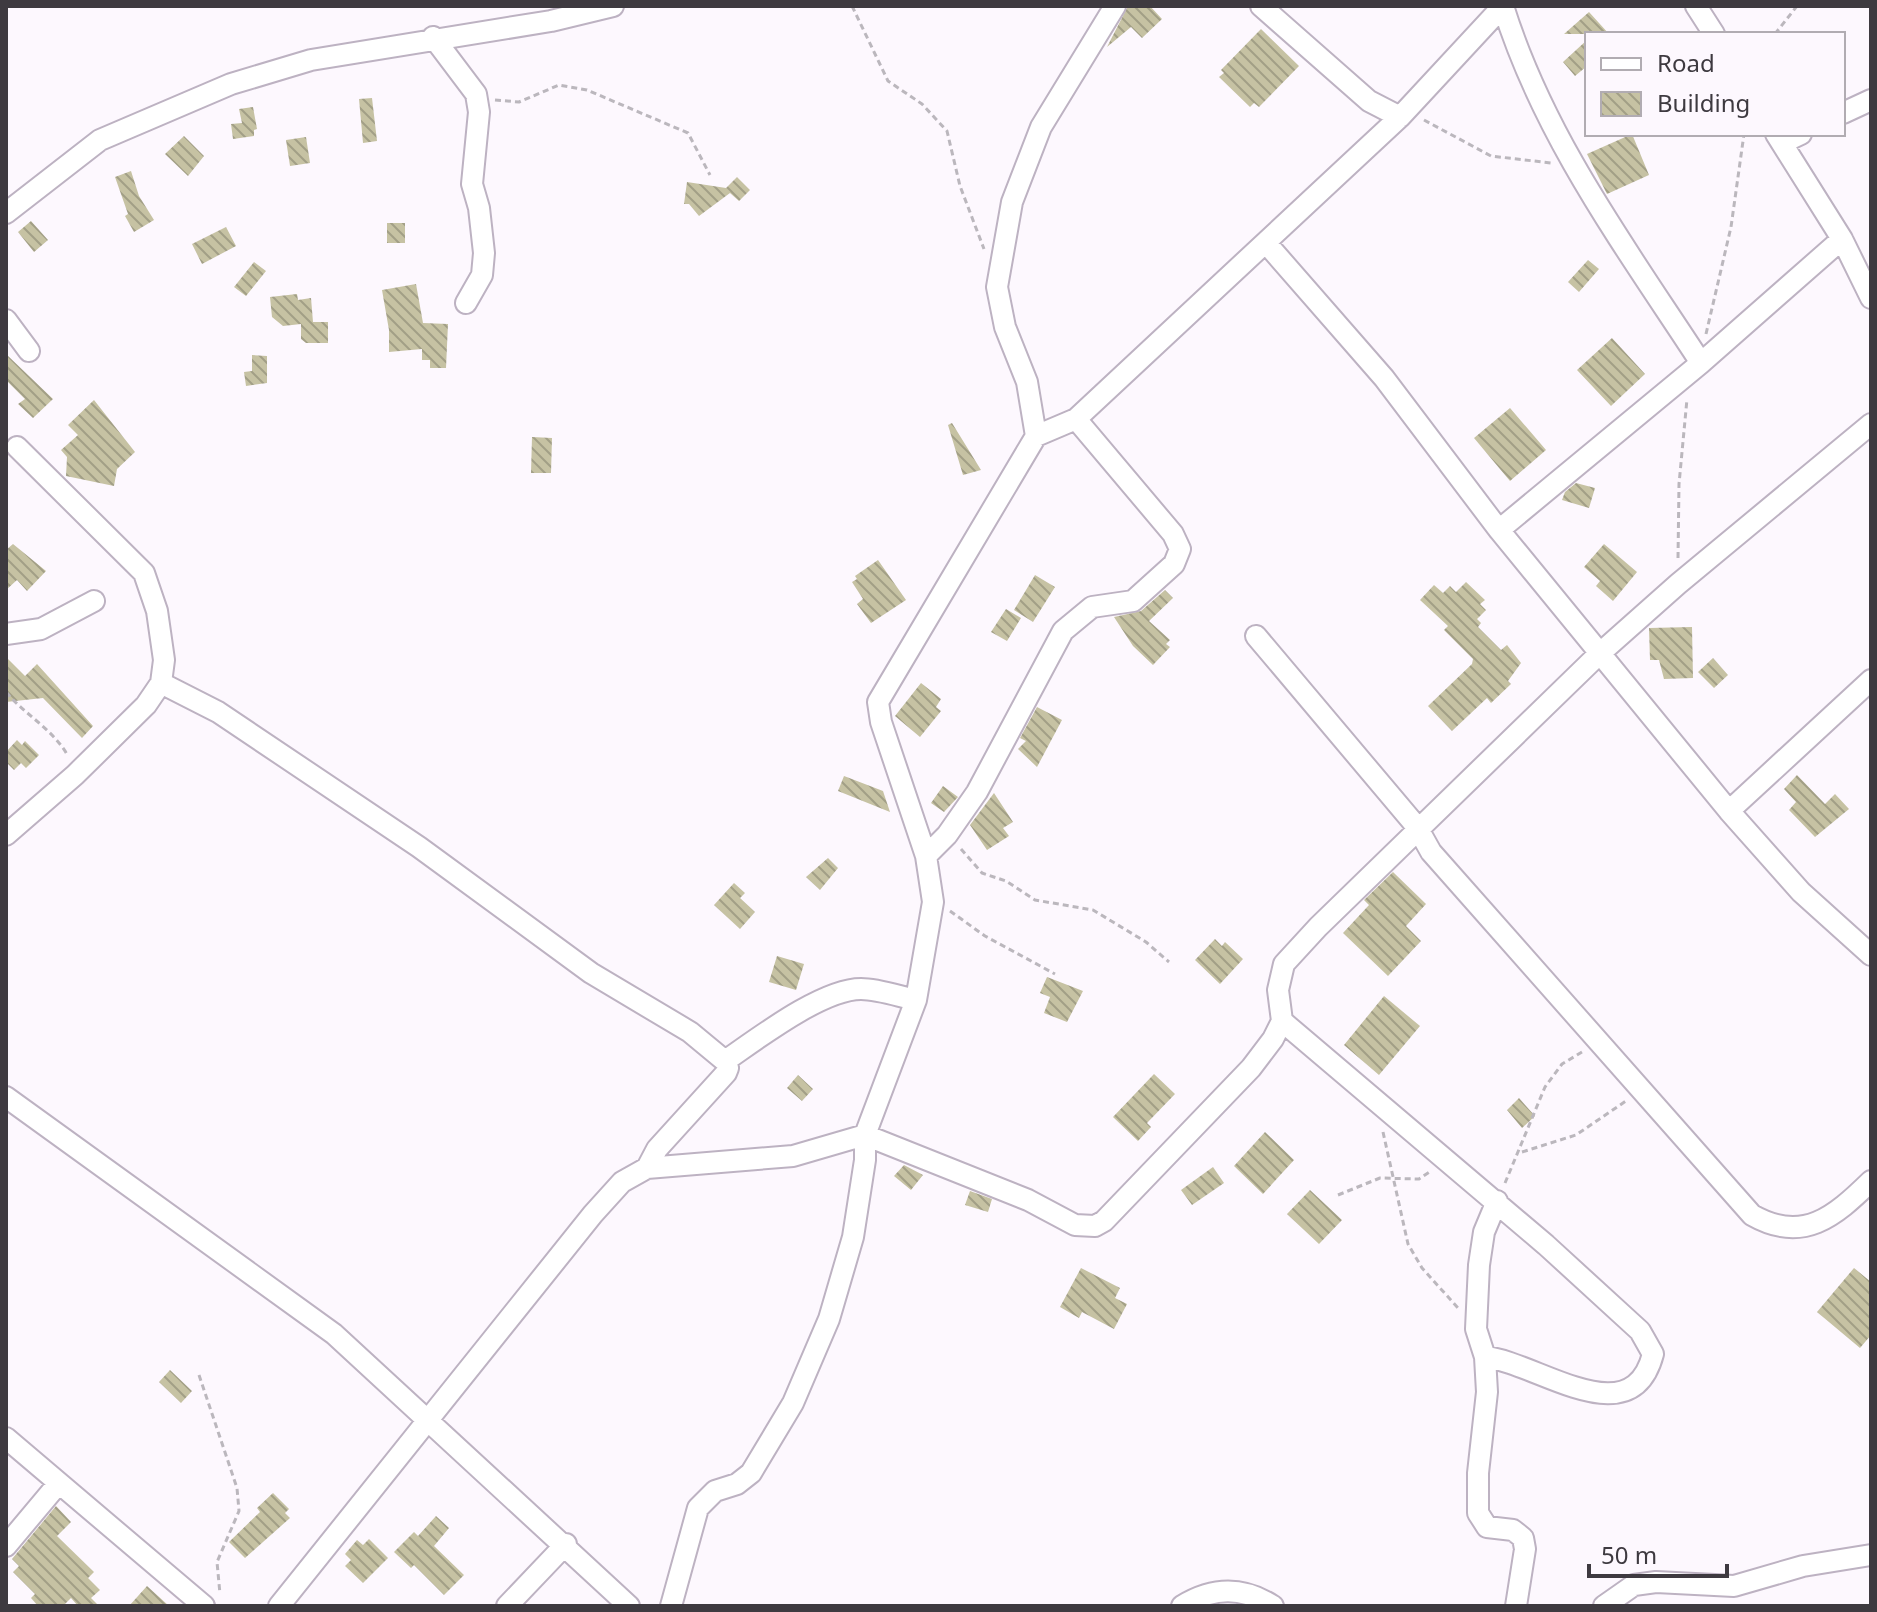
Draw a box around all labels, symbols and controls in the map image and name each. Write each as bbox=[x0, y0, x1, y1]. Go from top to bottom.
legend bbox=[1585, 32, 1845, 136]
text: Road bbox=[1657, 46, 1715, 79]
text: Building bbox=[1657, 86, 1750, 119]
scale bar bbox=[1589, 1528, 1727, 1578]
text: 50 m bbox=[1601, 1538, 1657, 1571]

